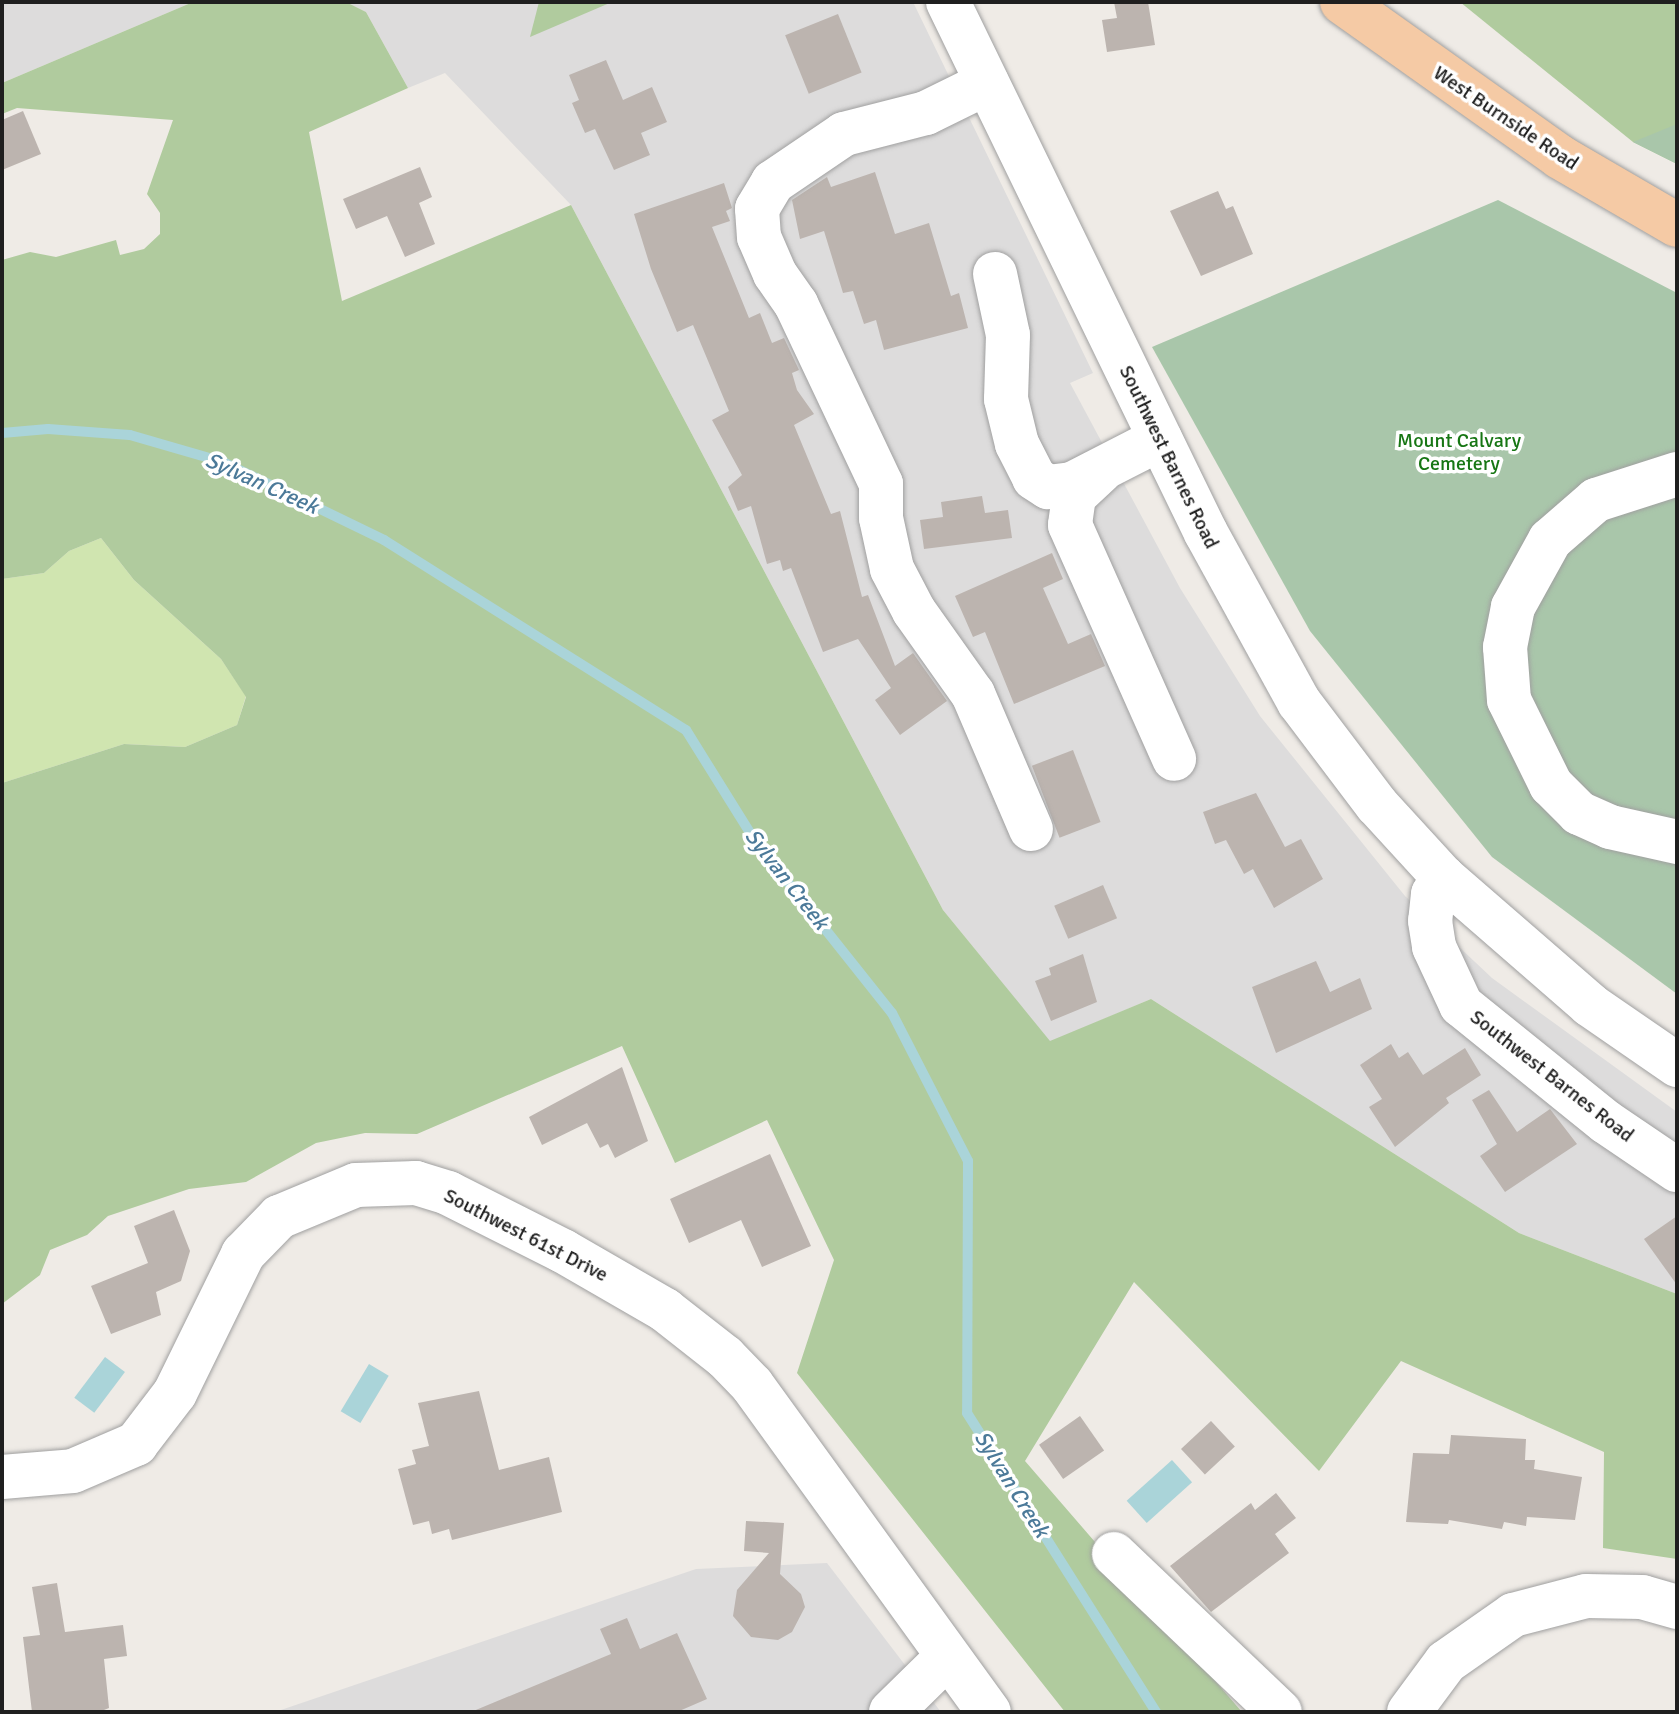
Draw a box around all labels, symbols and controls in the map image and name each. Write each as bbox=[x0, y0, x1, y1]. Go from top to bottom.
street label: West Burnside Road bbox=[1429, 61, 1583, 175]
street label: Southwest Barnes Road bbox=[1114, 361, 1224, 553]
park label: Mount Calvary Cemetery bbox=[1397, 429, 1521, 476]
water label: Sylvan Creek bbox=[202, 446, 322, 520]
water label: Sylvan Creek bbox=[740, 823, 834, 935]
street label: Southwest Barnes Road bbox=[1465, 1005, 1639, 1147]
street label: Southwest 61st Drive bbox=[440, 1183, 612, 1287]
water label: Sylvan Creek bbox=[969, 1426, 1055, 1542]

